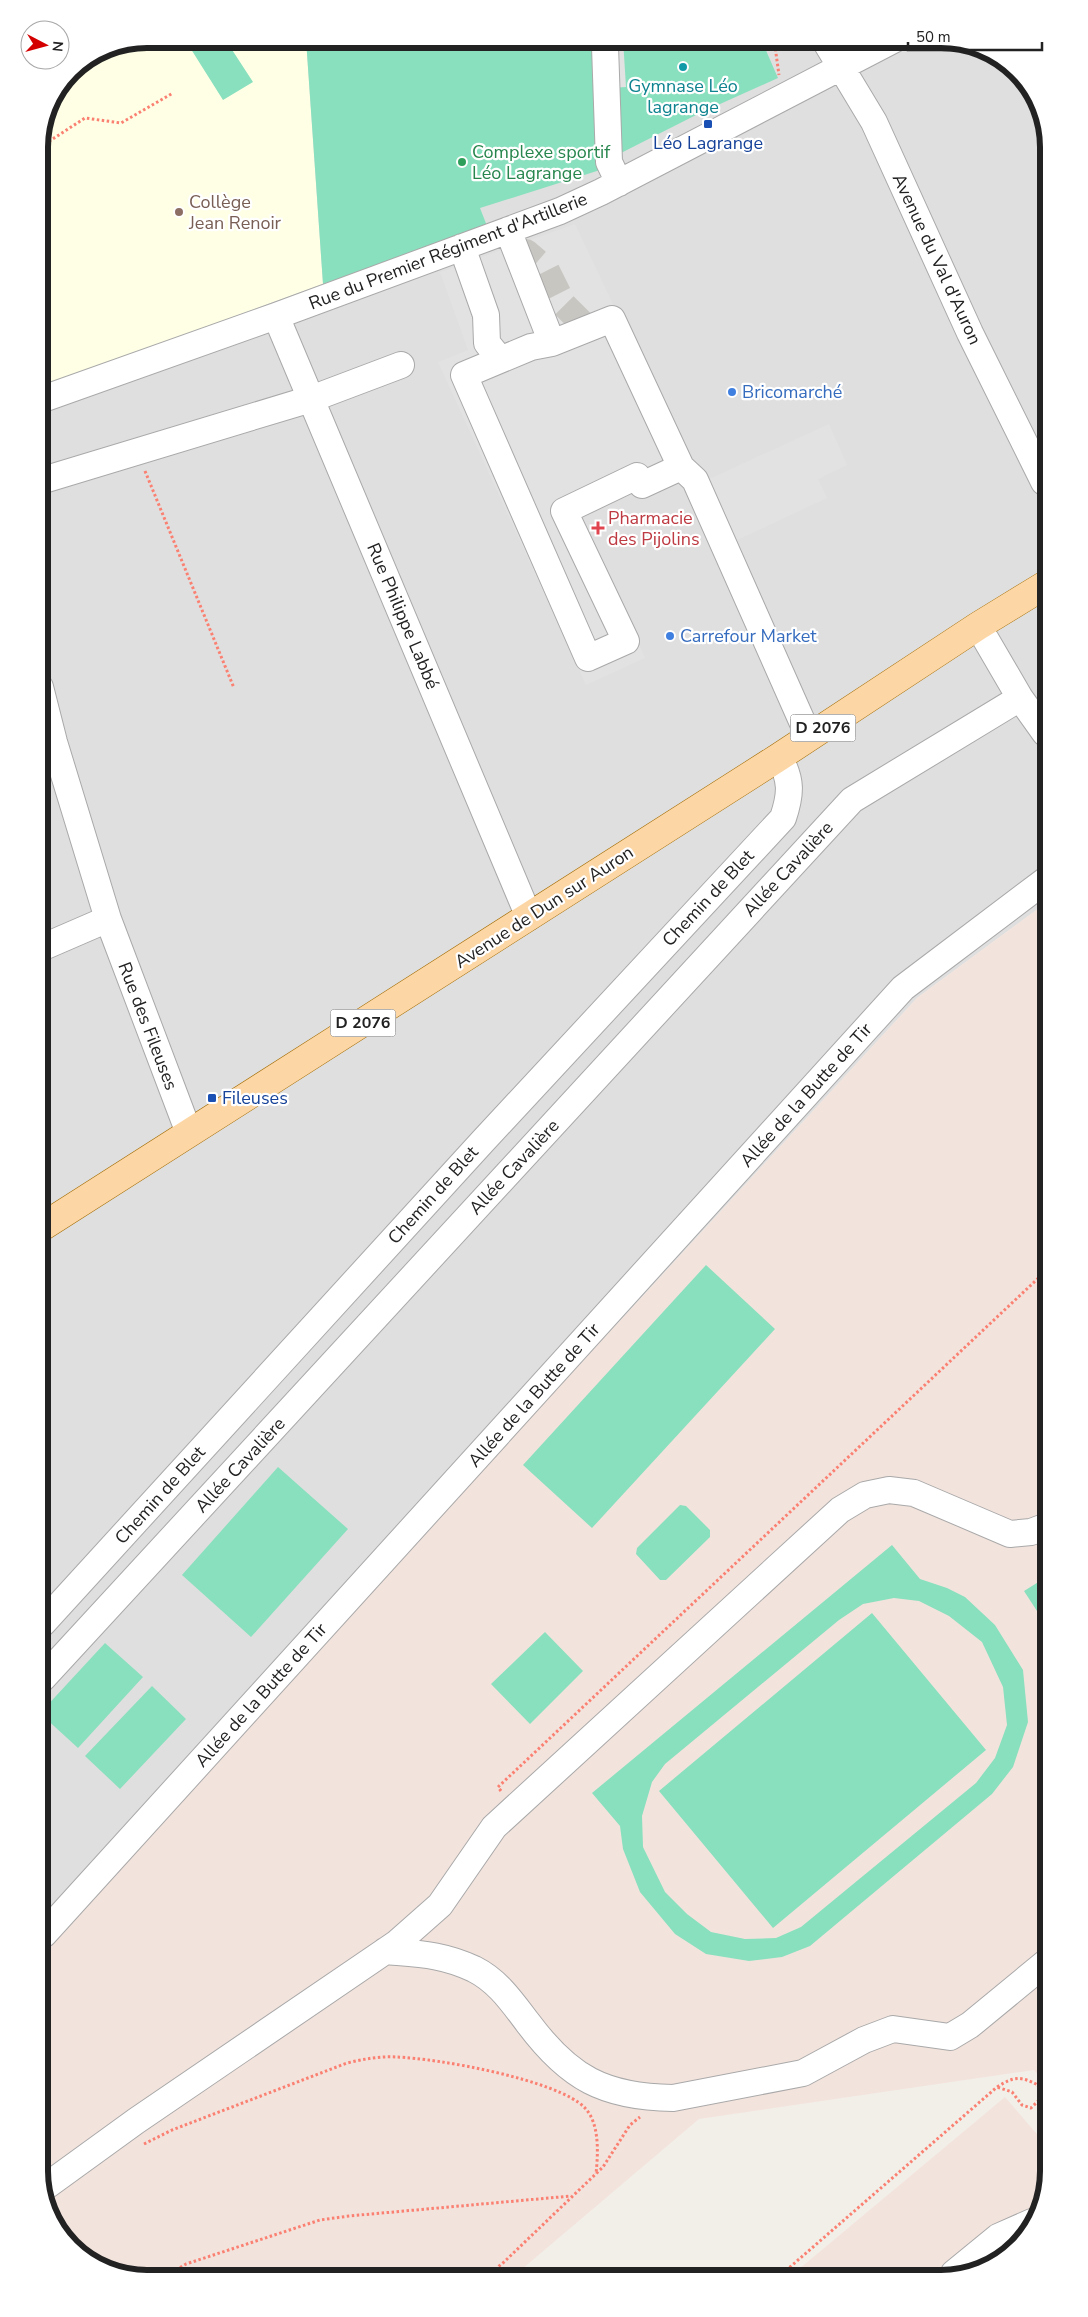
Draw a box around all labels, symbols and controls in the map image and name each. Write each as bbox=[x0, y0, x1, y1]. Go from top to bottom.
north arrow bbox=[20, 20, 70, 70]
scale bar bbox=[908, 20, 1042, 52]
text: 50 m bbox=[916, 27, 951, 47]
text: N bbox=[47, 40, 67, 53]
marker: Gymnase Léo lagrange bbox=[677, 61, 689, 73]
place label: Gymnase Léo lagrange bbox=[628, 74, 738, 119]
marker: Léo Lagrange bbox=[702, 118, 714, 130]
place label: Léo Lagrange bbox=[653, 131, 763, 155]
place label: Complexe sportif Léo Lagrange bbox=[472, 140, 611, 185]
marker: Complexe sportif Léo Lagrange bbox=[456, 156, 468, 168]
street label: Avenue du Val d'Auron bbox=[887, 170, 987, 348]
street label: Rue du Premier Régiment d'Artillerie bbox=[305, 187, 591, 315]
place label: Collège Jean Renoir bbox=[188, 190, 282, 235]
marker: Collège Jean Renoir bbox=[173, 206, 185, 218]
place label: Bricomarché bbox=[742, 380, 842, 404]
marker: Bricomarché bbox=[726, 386, 738, 398]
place label: Pharmacie des Pijolins bbox=[608, 506, 700, 551]
marker: Pharmacie des Pijolins bbox=[592, 522, 604, 534]
street label: Rue Philippe Labbé bbox=[361, 539, 445, 693]
place label: Carrefour Market bbox=[680, 624, 817, 648]
marker: Carrefour Market bbox=[664, 630, 676, 642]
road number: D 2076 bbox=[790, 714, 856, 741]
street label: Allée Cavalière bbox=[737, 816, 839, 922]
street label: Avenue de Dun sur Auron bbox=[450, 840, 638, 974]
street label: Chemin de Blet bbox=[657, 844, 760, 952]
street label: Rue des Fileuses bbox=[113, 958, 183, 1094]
road number: D 2076 bbox=[330, 1010, 396, 1036]
street label: Allée de la Butte de Tir bbox=[735, 1017, 878, 1172]
place label: Fileuses bbox=[222, 1086, 288, 1110]
marker: Fileuses bbox=[206, 1092, 218, 1104]
street label: Allée Cavalière bbox=[463, 1114, 565, 1220]
street label: Chemin de Blet bbox=[382, 1140, 484, 1249]
street label: Allée de la Butte de Tir bbox=[463, 1317, 606, 1472]
street label: Allée Cavalière bbox=[189, 1412, 291, 1518]
street label: Chemin de Blet bbox=[109, 1440, 211, 1549]
street label: Allée de la Butte de Tir bbox=[190, 1617, 333, 1772]

